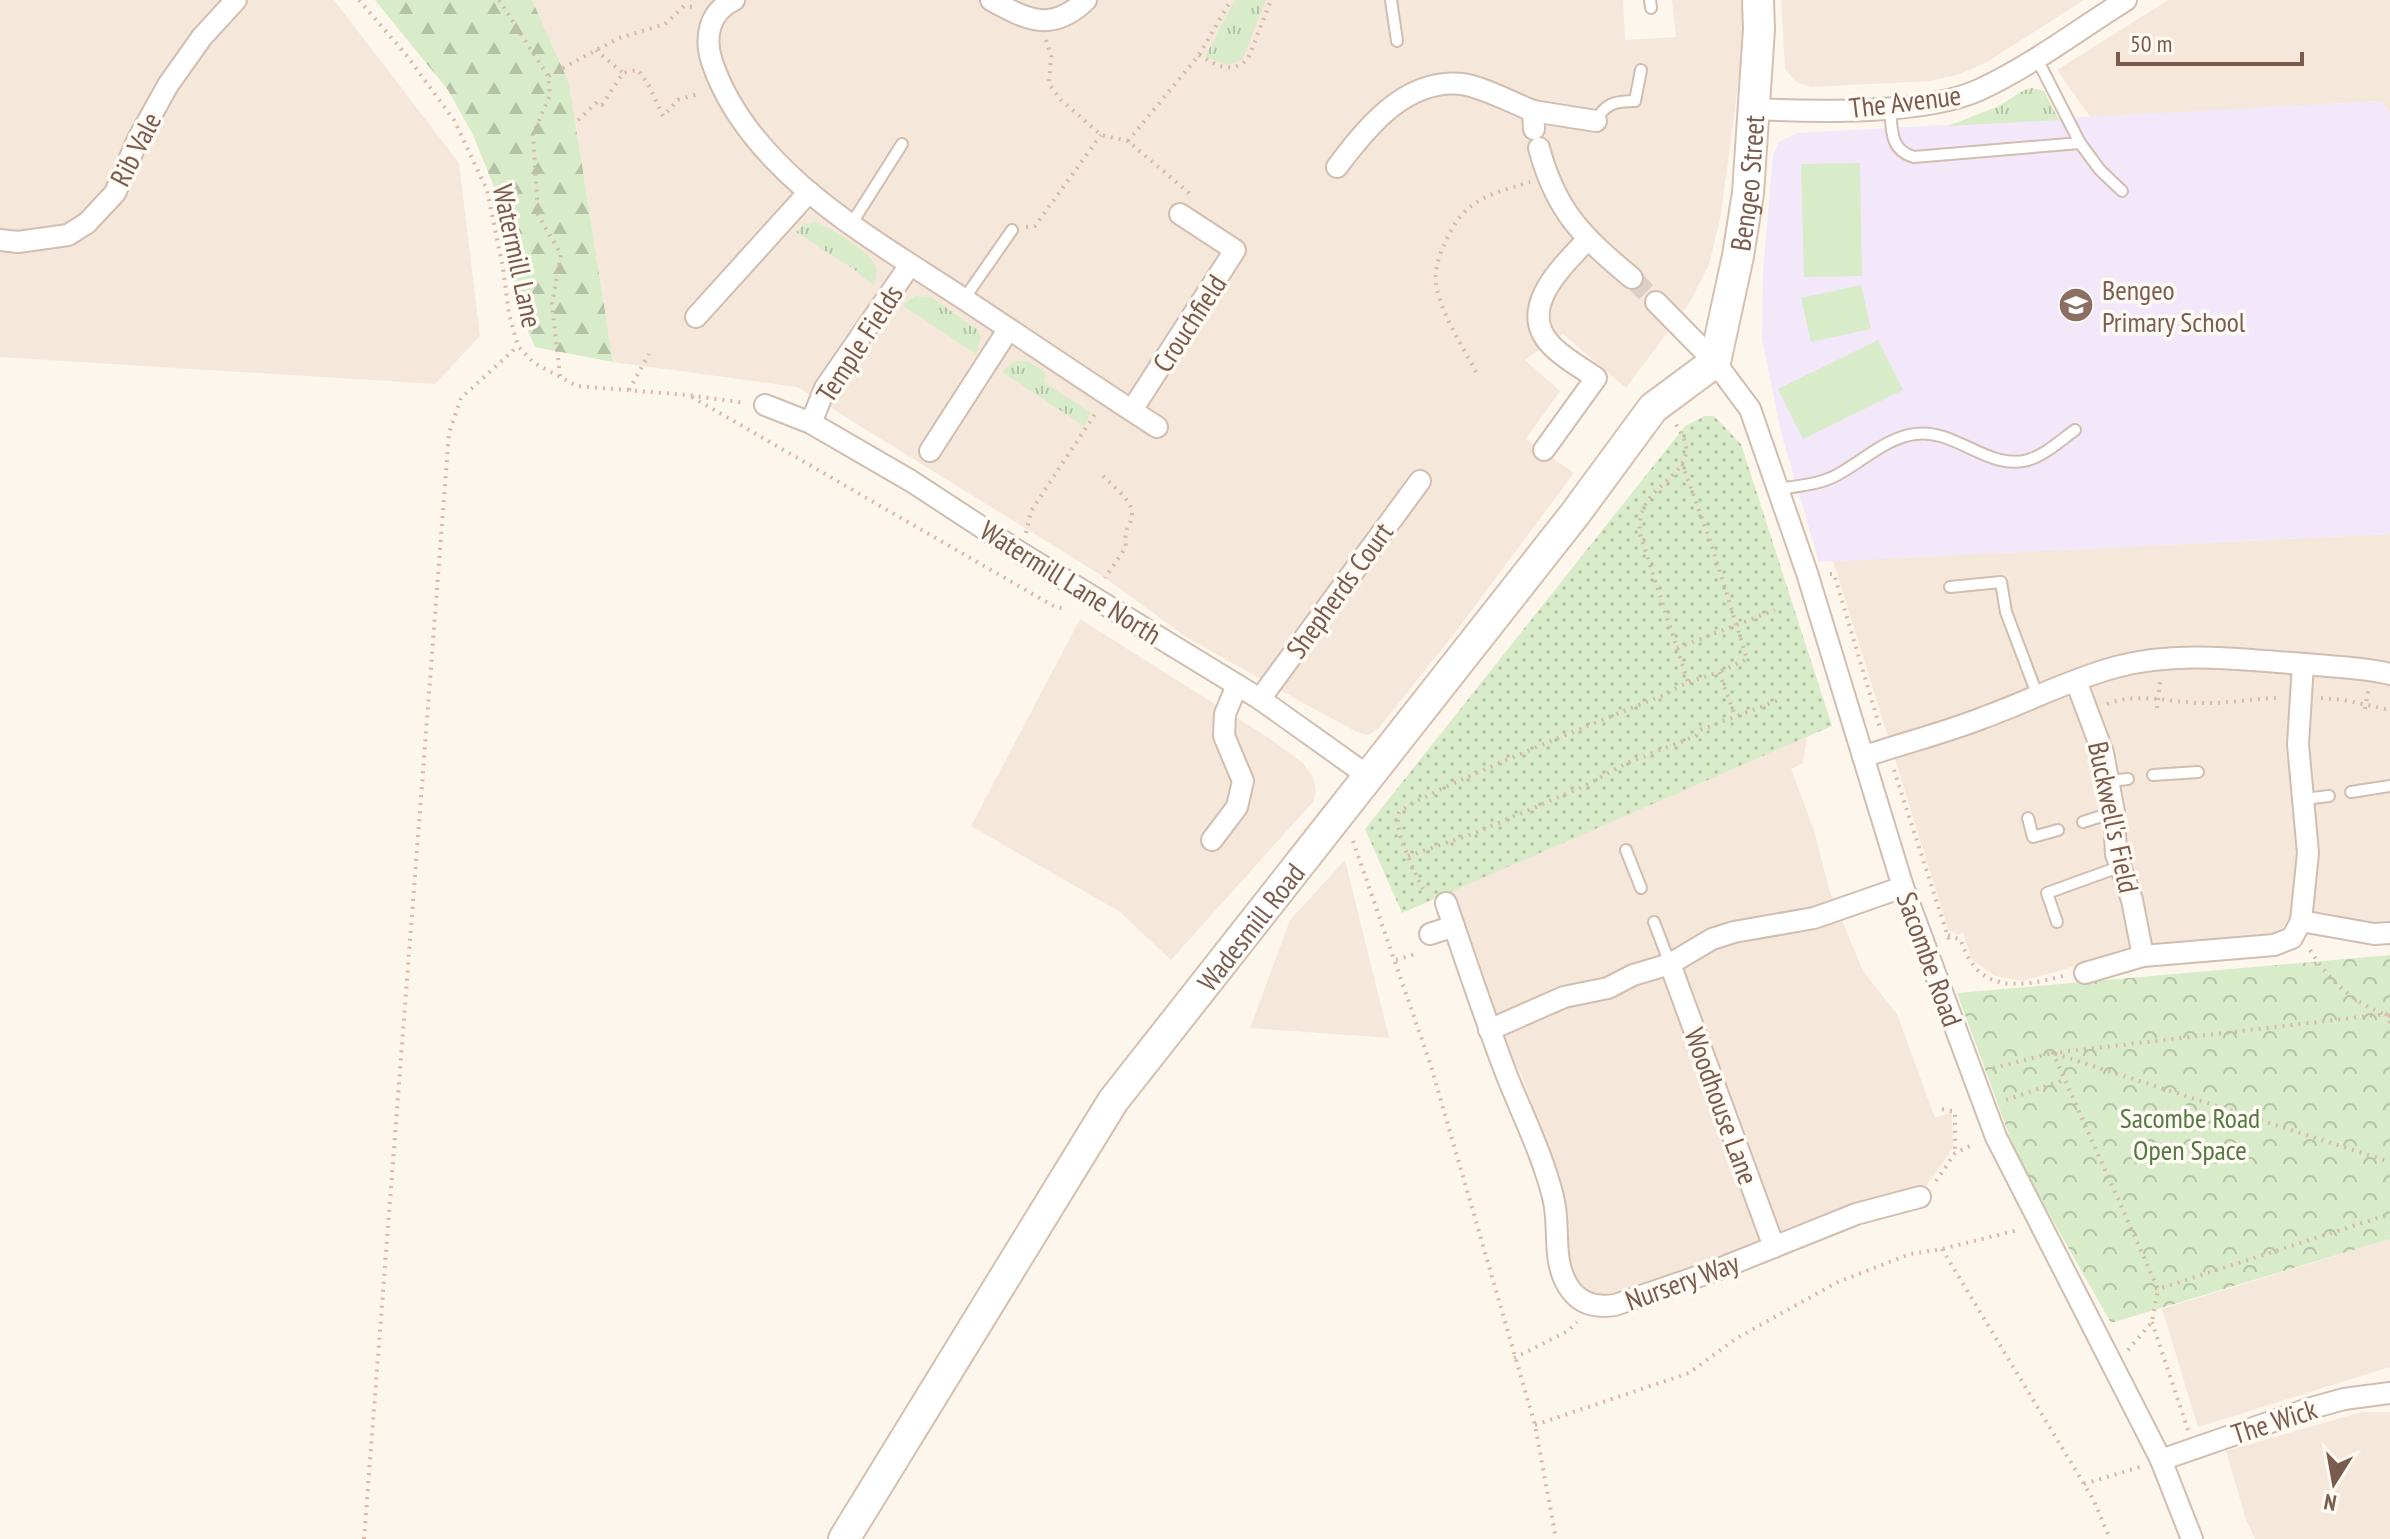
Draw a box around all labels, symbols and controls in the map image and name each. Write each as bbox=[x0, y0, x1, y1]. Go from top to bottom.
scale bar bbox=[2118, 16, 2302, 66]
text: 50 m bbox=[2130, 28, 2172, 59]
street label: The Avenue bbox=[1847, 76, 1963, 126]
street label: Rib Vale bbox=[101, 106, 169, 192]
street label: Bengeo Street bbox=[1721, 113, 1772, 254]
street label: Watermill Lane bbox=[485, 181, 551, 331]
street label: Crouchfield bbox=[1144, 267, 1234, 379]
place label: Bengeo Primary School bbox=[2102, 271, 2246, 340]
street label: Temple Fields bbox=[807, 277, 911, 409]
school or university icon: Bengeo Primary School bbox=[2057, 286, 2095, 324]
street label: Watermill Lane North bbox=[974, 512, 1168, 652]
street label: Shepherds Court bbox=[1277, 514, 1401, 665]
street label: Buckwell's Field bbox=[2080, 738, 2148, 896]
street label: Wadesmill Road bbox=[1188, 855, 1312, 998]
street label: Sacombe Road bbox=[1889, 887, 1971, 1031]
street label: Woodhouse Lane bbox=[1677, 1023, 1767, 1189]
park label: Sacombe Road Open Space bbox=[2120, 1099, 2260, 1168]
street label: Nursery Way bbox=[1620, 1243, 1744, 1319]
street label: The Wick bbox=[2227, 1390, 2322, 1452]
north arrow bbox=[2294, 1443, 2374, 1523]
text: N bbox=[2322, 1488, 2339, 1518]

